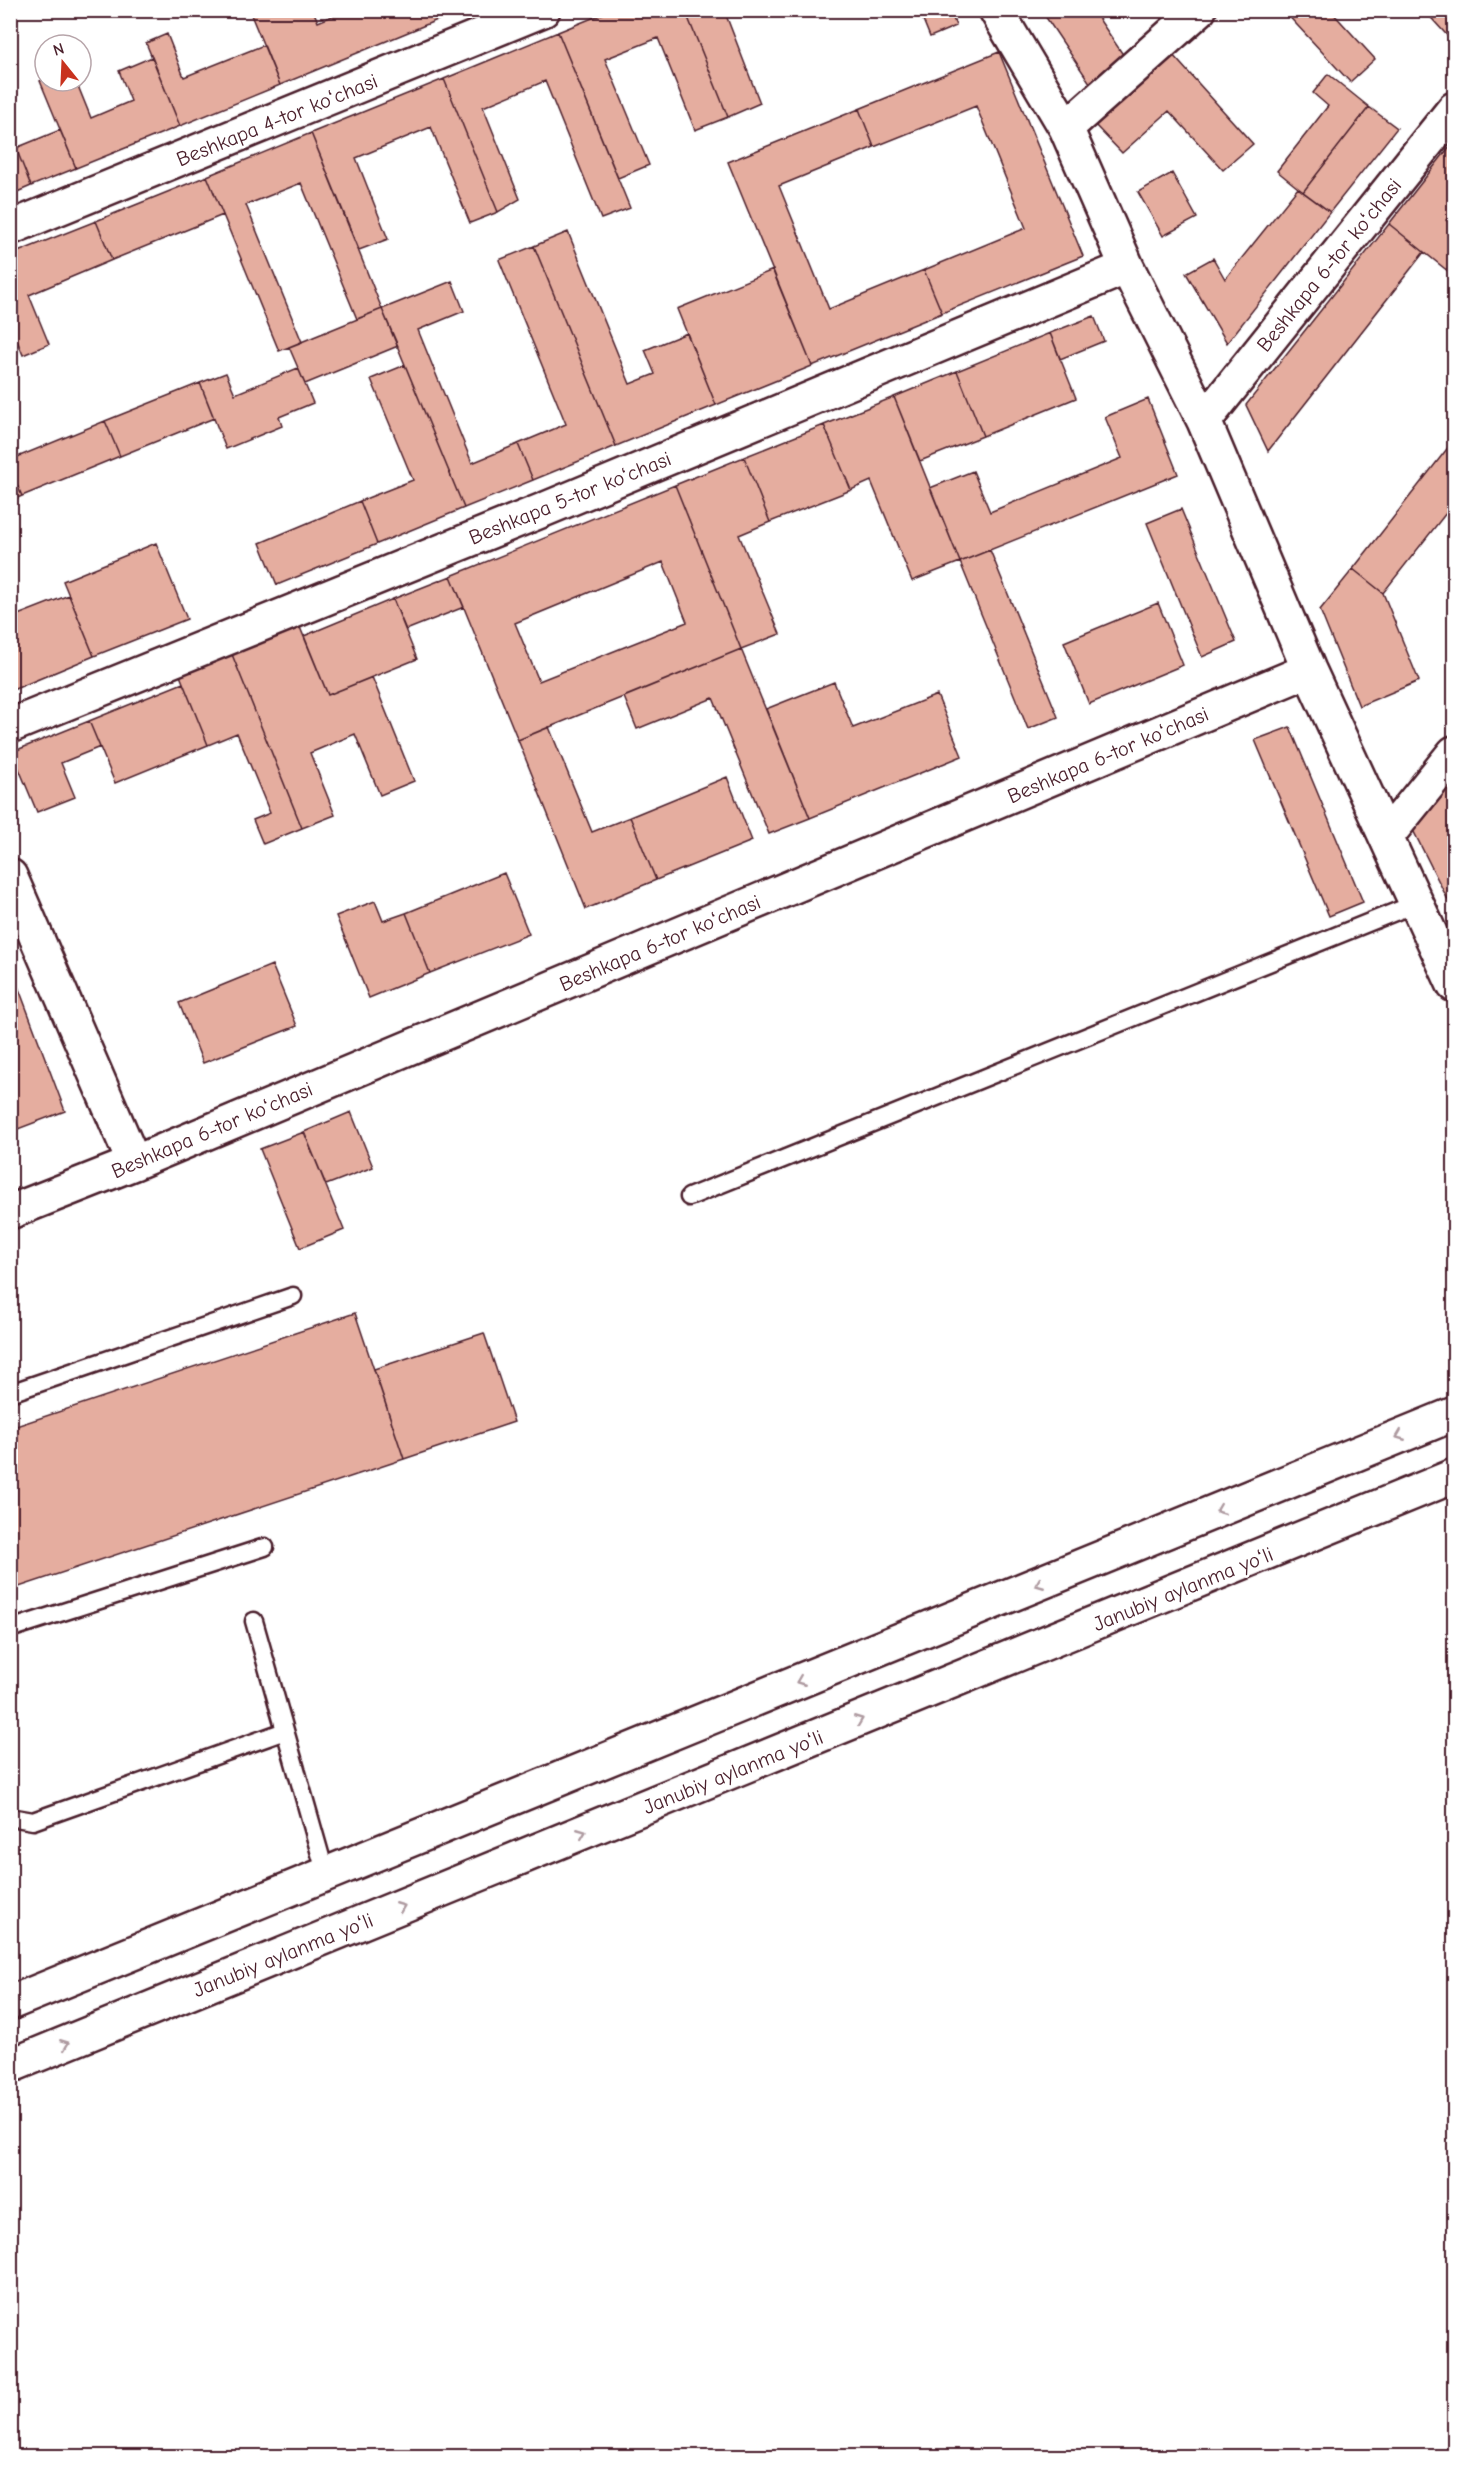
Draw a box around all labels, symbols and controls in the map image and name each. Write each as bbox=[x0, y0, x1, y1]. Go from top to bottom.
north arrow bbox=[33, 33, 93, 93]
text: N bbox=[51, 40, 66, 60]
street label: Beshkapa 4-tor koʻchasi bbox=[173, 69, 381, 171]
street label: Beshkapa 6-tor koʻchasi bbox=[1252, 174, 1406, 356]
street label: Beshkapa 5-tor koʻchasi bbox=[465, 446, 675, 550]
street label: Beshkapa 6-tor koʻchasi bbox=[1004, 702, 1212, 808]
street label: Beshkapa 6-tor koʻchasi bbox=[556, 890, 764, 996]
street label: Beshkapa 6-tor koʻchasi bbox=[108, 1077, 316, 1183]
one-way arrow bbox=[1396, 1429, 1406, 1442]
one-way arrow bbox=[1215, 1503, 1226, 1515]
street label: Janubiy aylanma yoʻli bbox=[1090, 1542, 1276, 1636]
one-way arrow bbox=[1034, 1577, 1045, 1589]
one-way arrow bbox=[796, 1674, 807, 1686]
one-way arrow bbox=[853, 1715, 864, 1727]
street label: Janubiy aylanma yoʻli bbox=[640, 1725, 826, 1819]
one-way arrow bbox=[575, 1828, 586, 1840]
one-way arrow bbox=[395, 1902, 406, 1914]
street label: Janubiy aylanma yoʻli bbox=[190, 1908, 376, 2002]
one-way arrow bbox=[58, 2039, 69, 2051]

